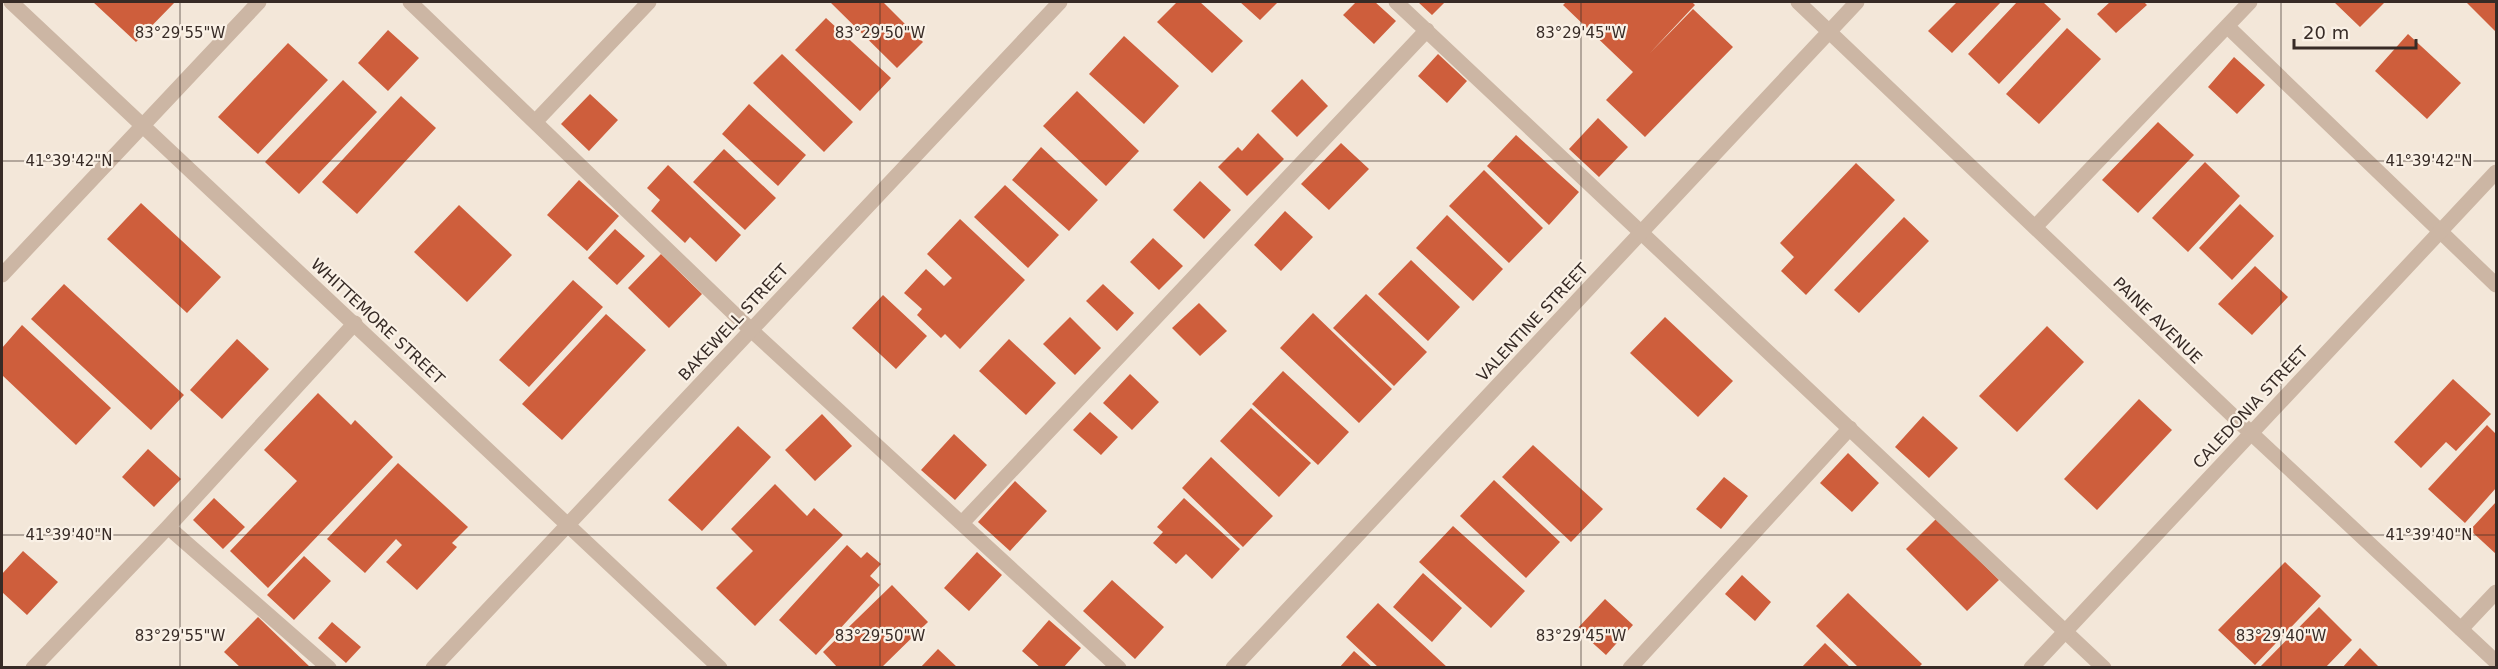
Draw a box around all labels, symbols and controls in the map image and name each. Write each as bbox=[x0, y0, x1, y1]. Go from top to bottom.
scale bar bbox=[2294, 12, 2416, 50]
text: 20 m bbox=[2303, 22, 2349, 43]
text: 83°29'55"W bbox=[135, 24, 225, 42]
text: 83°29'50"W bbox=[835, 24, 925, 42]
text: 83°29'45"W bbox=[1536, 24, 1626, 42]
text: 41°39'42"N bbox=[25, 152, 113, 170]
text: 41°39'42"N bbox=[2385, 152, 2473, 170]
street label: WHITTEMORE STREET bbox=[307, 255, 449, 388]
street label: VALENTINE STREET bbox=[1473, 259, 1592, 385]
street label: BAKEWELL STREET bbox=[674, 260, 792, 385]
street label: PAINE AVENUE bbox=[2109, 273, 2206, 368]
street label: CALEDONIA STREET bbox=[2189, 342, 2312, 472]
text: 41°39'40"N bbox=[25, 526, 113, 544]
text: 41°39'40"N bbox=[2385, 526, 2473, 544]
text: 83°29'55"W bbox=[135, 627, 225, 645]
text: 83°29'50"W bbox=[835, 627, 925, 645]
text: 83°29'45"W bbox=[1536, 627, 1626, 645]
text: 83°29'40"W bbox=[2236, 627, 2326, 645]

